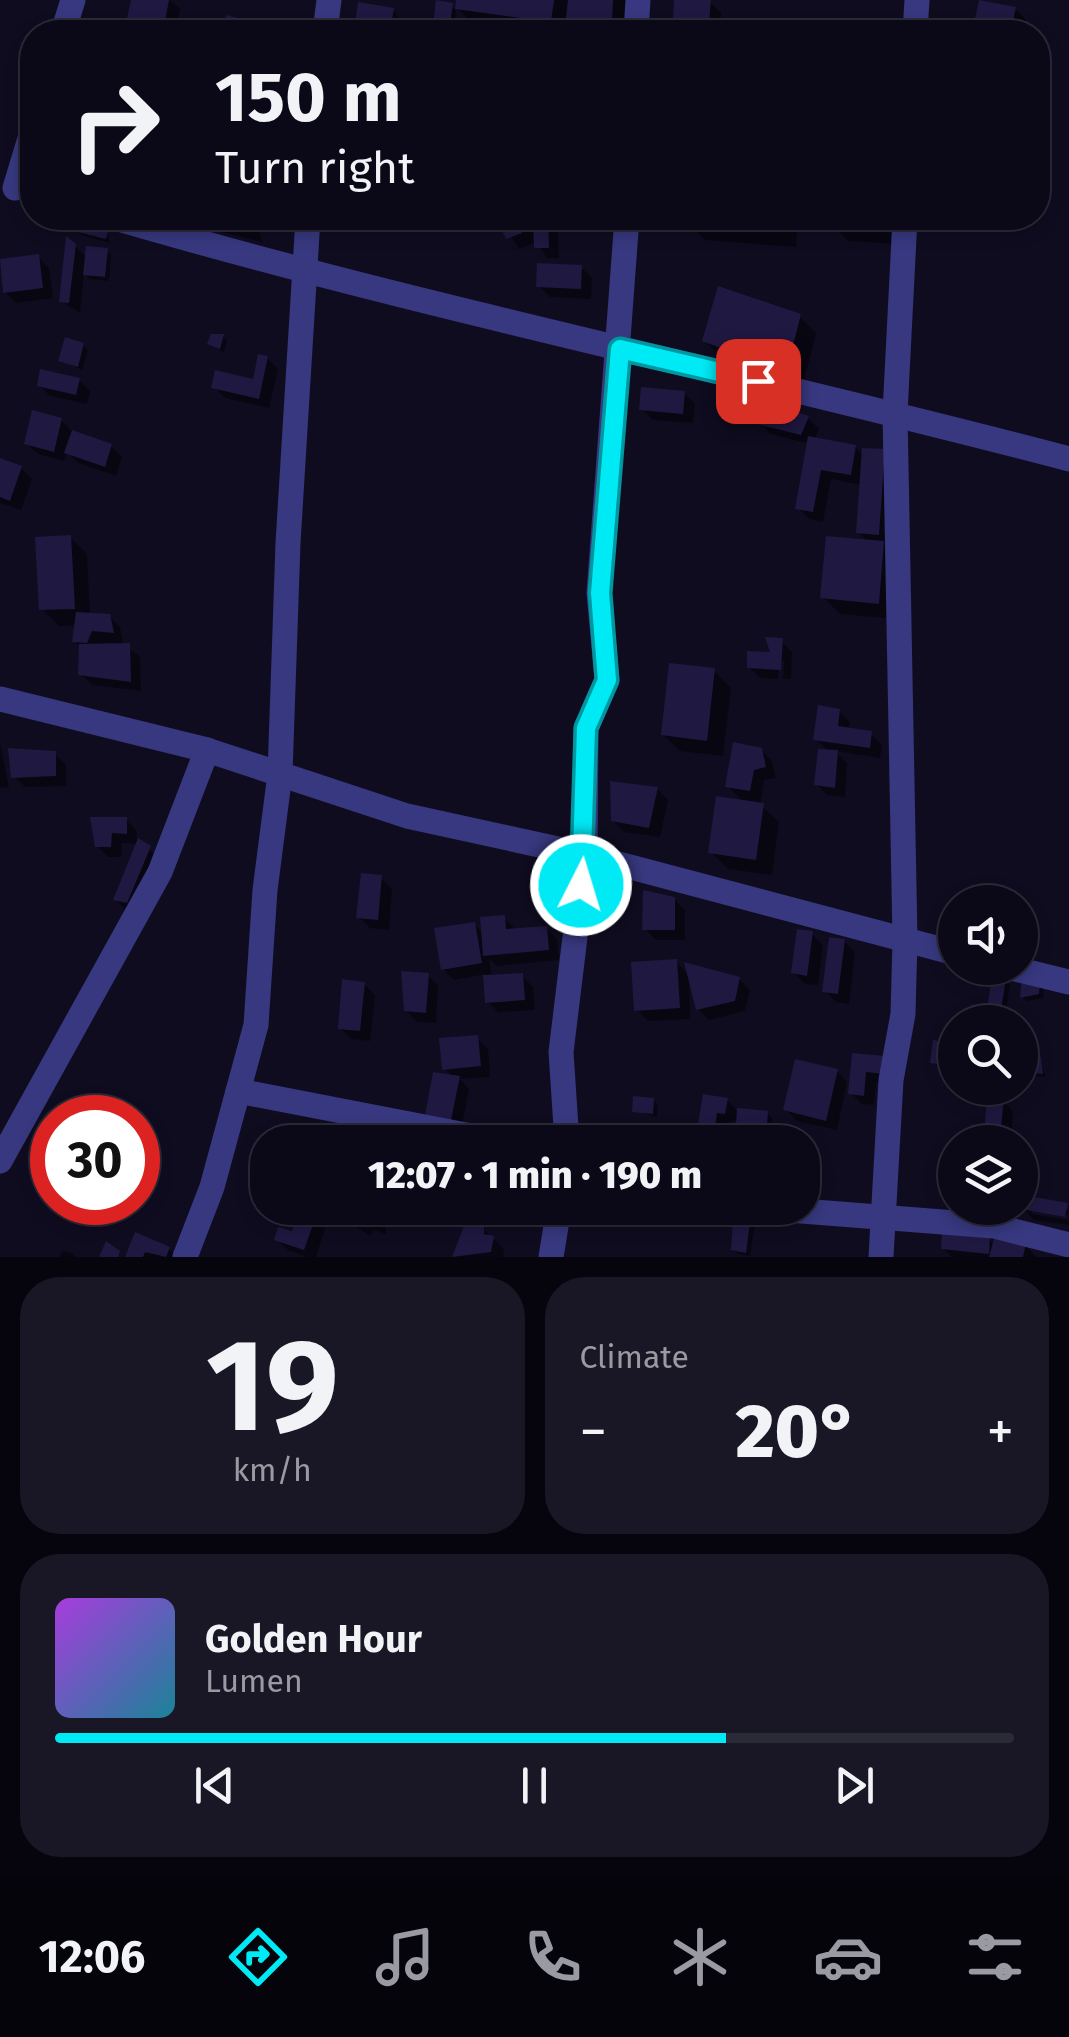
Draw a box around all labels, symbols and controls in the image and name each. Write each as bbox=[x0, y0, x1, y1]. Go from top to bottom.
text: 150 m bbox=[215, 56, 402, 140]
icon: right bbox=[50, 60, 180, 190]
text: Turn right bbox=[215, 141, 414, 195]
pin bbox=[716, 339, 801, 424]
icon: arrive bbox=[731, 354, 786, 409]
position arrow bbox=[529, 833, 633, 937]
map controls bbox=[938, 885, 1038, 1225]
button: sound bbox=[938, 885, 1038, 985]
button: search bbox=[938, 1005, 1038, 1105]
speed limit sign: 30 bbox=[30, 1095, 160, 1225]
button: layers bbox=[938, 1125, 1038, 1225]
text: 12:07 · 1 min · 190 m bbox=[368, 1152, 702, 1198]
text: 19 bbox=[206, 1308, 339, 1464]
text: Climate bbox=[580, 1338, 689, 1376]
text: 20° bbox=[735, 1387, 858, 1477]
text: − bbox=[580, 1399, 607, 1465]
text: + bbox=[987, 1399, 1014, 1465]
text: km/h bbox=[233, 1451, 312, 1489]
text: Golden Hour bbox=[205, 1616, 422, 1662]
text: Lumen bbox=[205, 1662, 303, 1700]
icon: previous bbox=[187, 1758, 242, 1813]
icon: pause bbox=[507, 1758, 562, 1813]
icon: next bbox=[827, 1758, 882, 1813]
icon: directions bbox=[223, 1922, 293, 1992]
icon: music bbox=[370, 1922, 440, 1992]
icon: phone bbox=[518, 1922, 588, 1992]
icon: climate bbox=[665, 1922, 735, 1992]
icon: car bbox=[813, 1922, 883, 1992]
icon: filters bbox=[960, 1922, 1030, 1992]
text: 12:06 bbox=[39, 1930, 145, 1984]

